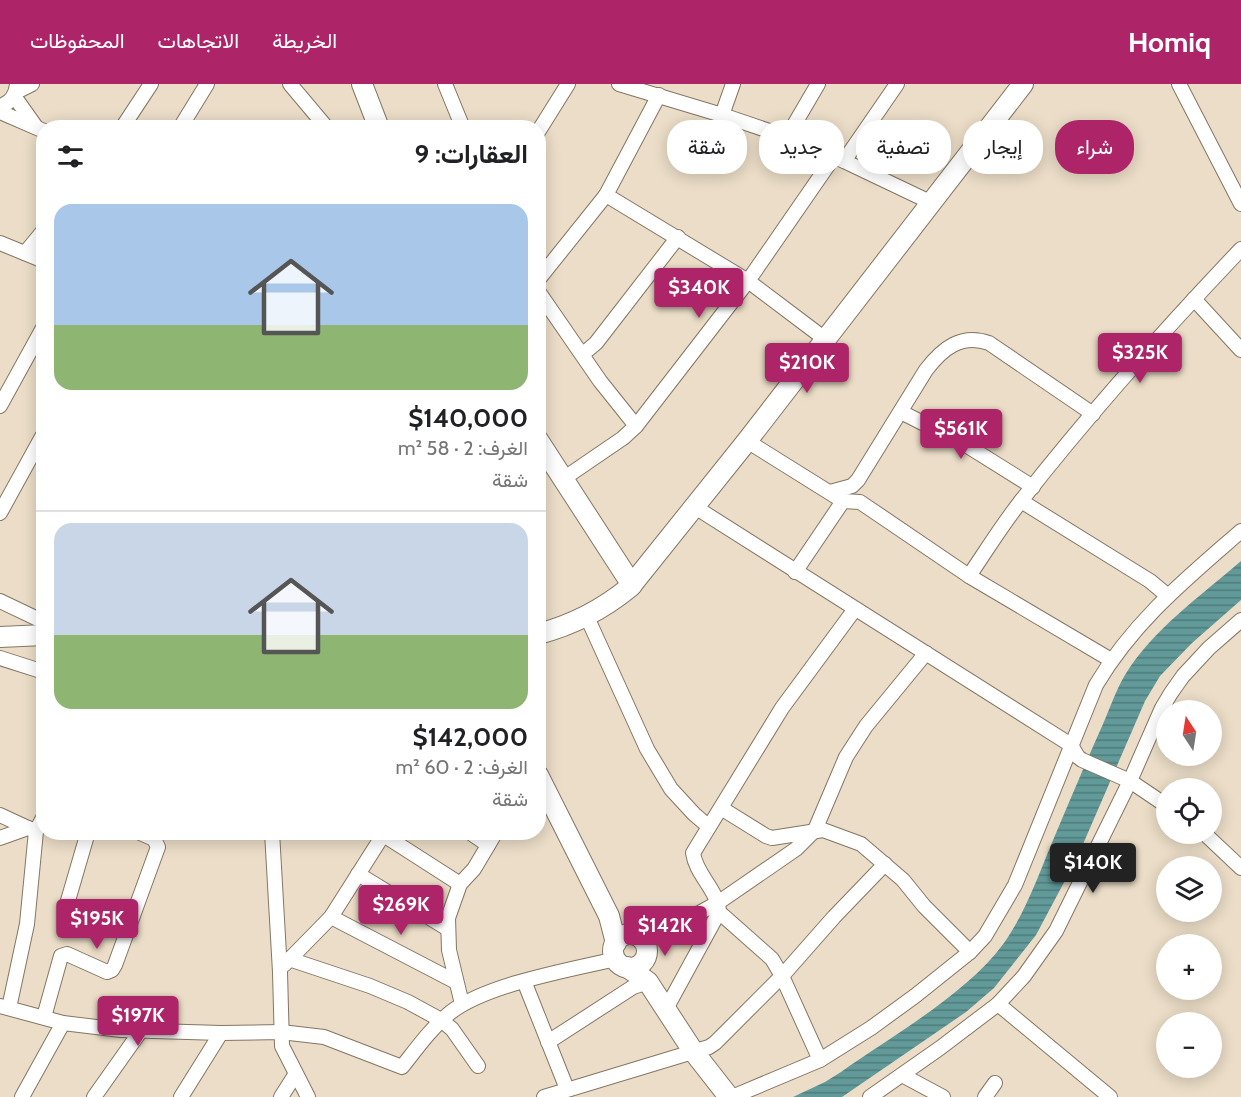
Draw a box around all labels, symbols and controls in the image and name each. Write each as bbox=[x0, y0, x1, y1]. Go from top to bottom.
text: Homiq bbox=[1128, 25, 1211, 59]
text: المحفوظات bbox=[30, 28, 125, 53]
text: الاتجاهات bbox=[158, 28, 239, 53]
text: الخريطة bbox=[272, 28, 337, 53]
chip: شقة bbox=[667, 120, 747, 174]
chip: جديد bbox=[759, 120, 844, 174]
chip: تصفية bbox=[856, 120, 951, 174]
chip: إيجار bbox=[963, 120, 1043, 174]
chip: شراء bbox=[1055, 120, 1134, 174]
text: العقارات: 9 bbox=[415, 138, 528, 170]
icon: filters bbox=[54, 140, 87, 173]
icon: home bbox=[237, 243, 345, 351]
pin: $340K bbox=[657, 268, 741, 319]
text: $340K bbox=[668, 275, 730, 299]
pin: $325K bbox=[1098, 333, 1182, 384]
text: $325K bbox=[1112, 340, 1168, 364]
pin: $210K bbox=[765, 343, 849, 394]
text: $210K bbox=[779, 350, 835, 374]
text: $140,000 bbox=[408, 402, 528, 434]
pin: $561K bbox=[919, 409, 1003, 460]
text: $561K bbox=[934, 416, 988, 440]
text: الغرف: 2 · 58 m² bbox=[398, 436, 528, 460]
text: شقة bbox=[492, 468, 528, 492]
icon: home bbox=[237, 562, 345, 670]
north arrow bbox=[1156, 700, 1222, 766]
map controls bbox=[1156, 700, 1222, 1078]
text: $142,000 bbox=[413, 721, 528, 753]
text: الغرف: 2 · 60 m² bbox=[396, 755, 528, 779]
button: locate bbox=[1156, 778, 1222, 844]
text: شقة bbox=[492, 787, 528, 811]
pin: $140K bbox=[1051, 843, 1135, 894]
text: $140K bbox=[1064, 850, 1122, 874]
button: layers bbox=[1156, 856, 1222, 922]
pin: $269K bbox=[359, 885, 443, 936]
text: $269K bbox=[372, 892, 430, 916]
pin: $195K bbox=[55, 899, 139, 950]
text: $195K bbox=[70, 906, 124, 930]
pin: $142K bbox=[623, 906, 707, 957]
text: $142K bbox=[638, 913, 692, 937]
button: + bbox=[1156, 934, 1222, 1000]
pin: $197K bbox=[96, 996, 180, 1047]
text: $197K bbox=[112, 1003, 164, 1027]
button: − bbox=[1156, 1012, 1222, 1078]

